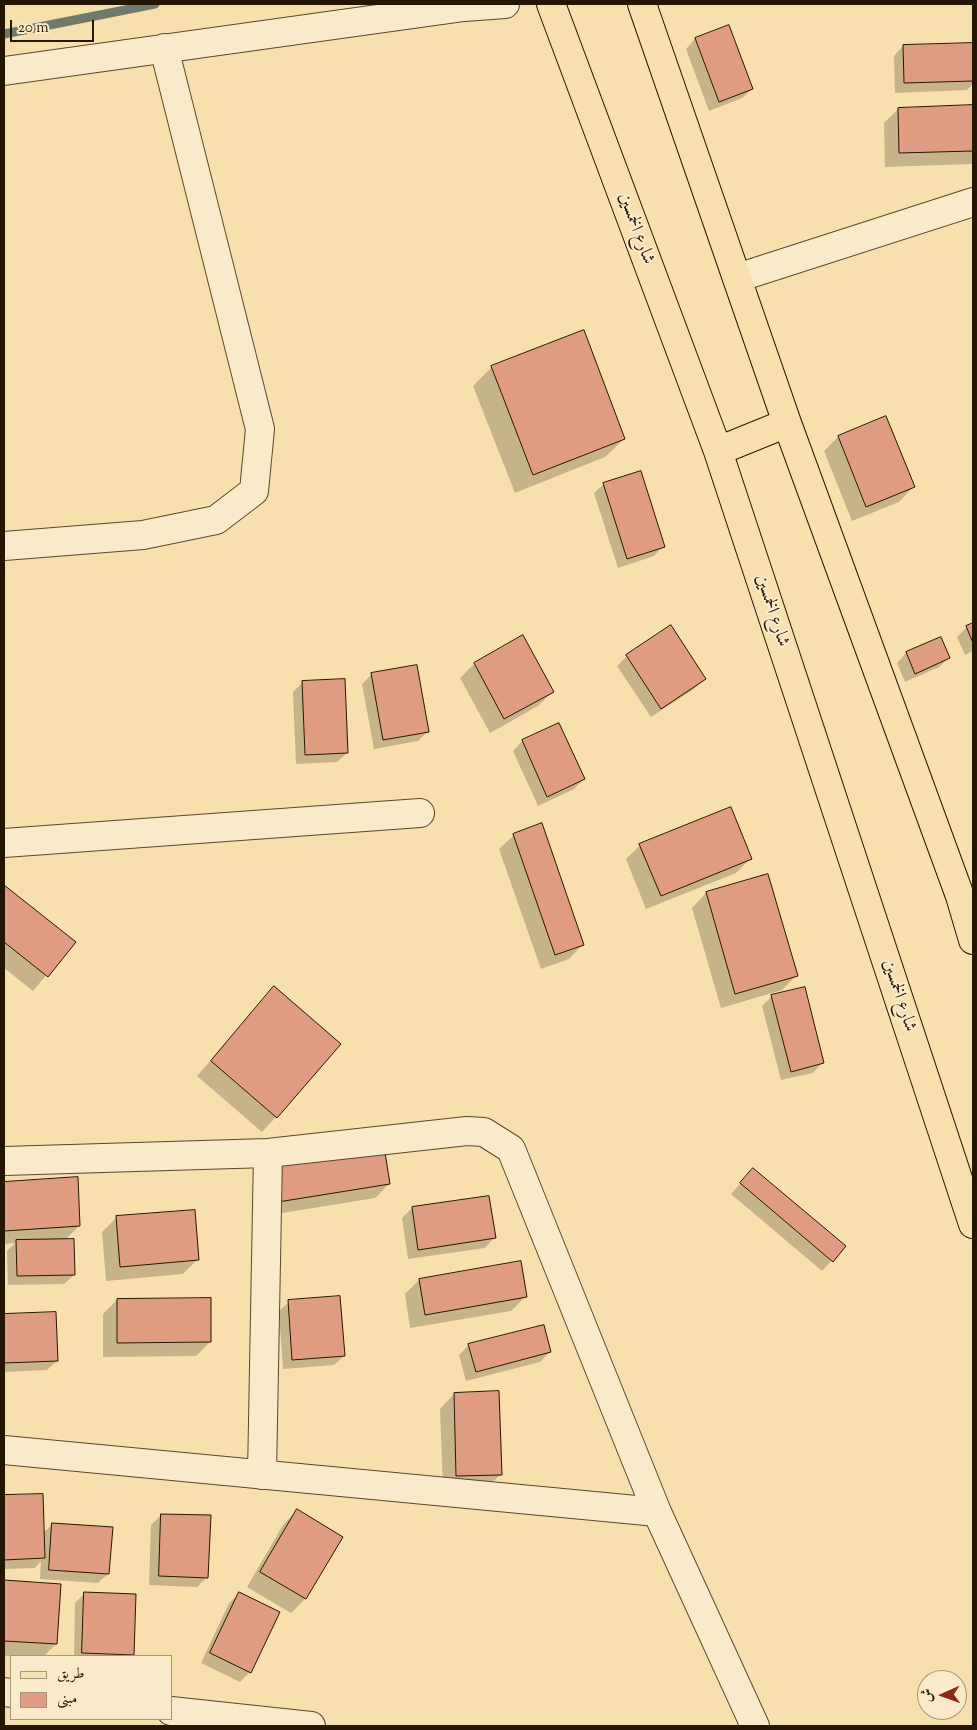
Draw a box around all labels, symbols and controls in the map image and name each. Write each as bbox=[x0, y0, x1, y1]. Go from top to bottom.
scale bar bbox=[12, 10, 96, 42]
text: 20 m bbox=[18, 18, 49, 39]
street label: شارع الخمسين bbox=[612, 190, 658, 268]
street label: شارع الخمسين bbox=[749, 572, 793, 650]
street label: شارع الخمسين bbox=[876, 957, 920, 1035]
legend bbox=[10, 1655, 172, 1720]
text: طريق bbox=[57, 1664, 84, 1685]
north arrow bbox=[917, 1670, 967, 1720]
text: ش bbox=[918, 1688, 938, 1703]
text: مبنى bbox=[57, 1689, 77, 1710]

